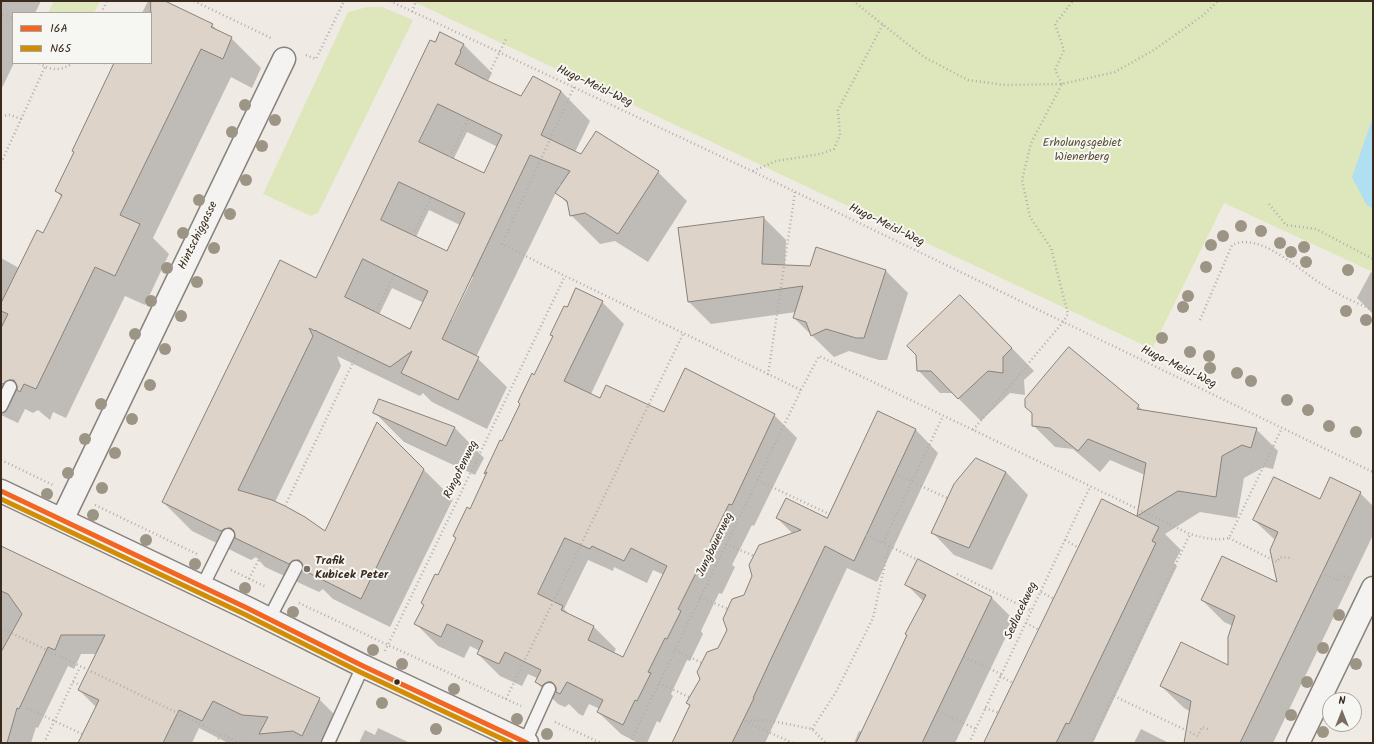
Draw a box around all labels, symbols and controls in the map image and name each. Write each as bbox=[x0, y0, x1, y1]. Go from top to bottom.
legend bbox=[12, 12, 152, 64]
text: 16A bbox=[50, 19, 68, 38]
text: N65 bbox=[50, 39, 71, 58]
street label: Hugo-Meisl-Weg bbox=[554, 63, 634, 111]
park label: Erholungsgebiet Wienerberg bbox=[1042, 137, 1122, 165]
street label: Hintschiggasse bbox=[176, 199, 222, 273]
street label: Hugo-Meisl-Weg bbox=[846, 202, 926, 250]
street label: Hugo-Meisl-Weg bbox=[1138, 344, 1218, 392]
street label: Ringofenweg bbox=[442, 439, 482, 501]
street label: Jungbauerweg bbox=[694, 511, 738, 579]
place label: Trafik Kubicek Peter bbox=[315, 555, 388, 583]
marker: Trafik Kubicek Peter bbox=[302, 564, 312, 574]
street label: Sedlacekweg bbox=[1002, 580, 1042, 642]
unlabelled marker bbox=[392, 677, 402, 687]
north arrow bbox=[1322, 692, 1362, 732]
text: N bbox=[1339, 692, 1345, 710]

